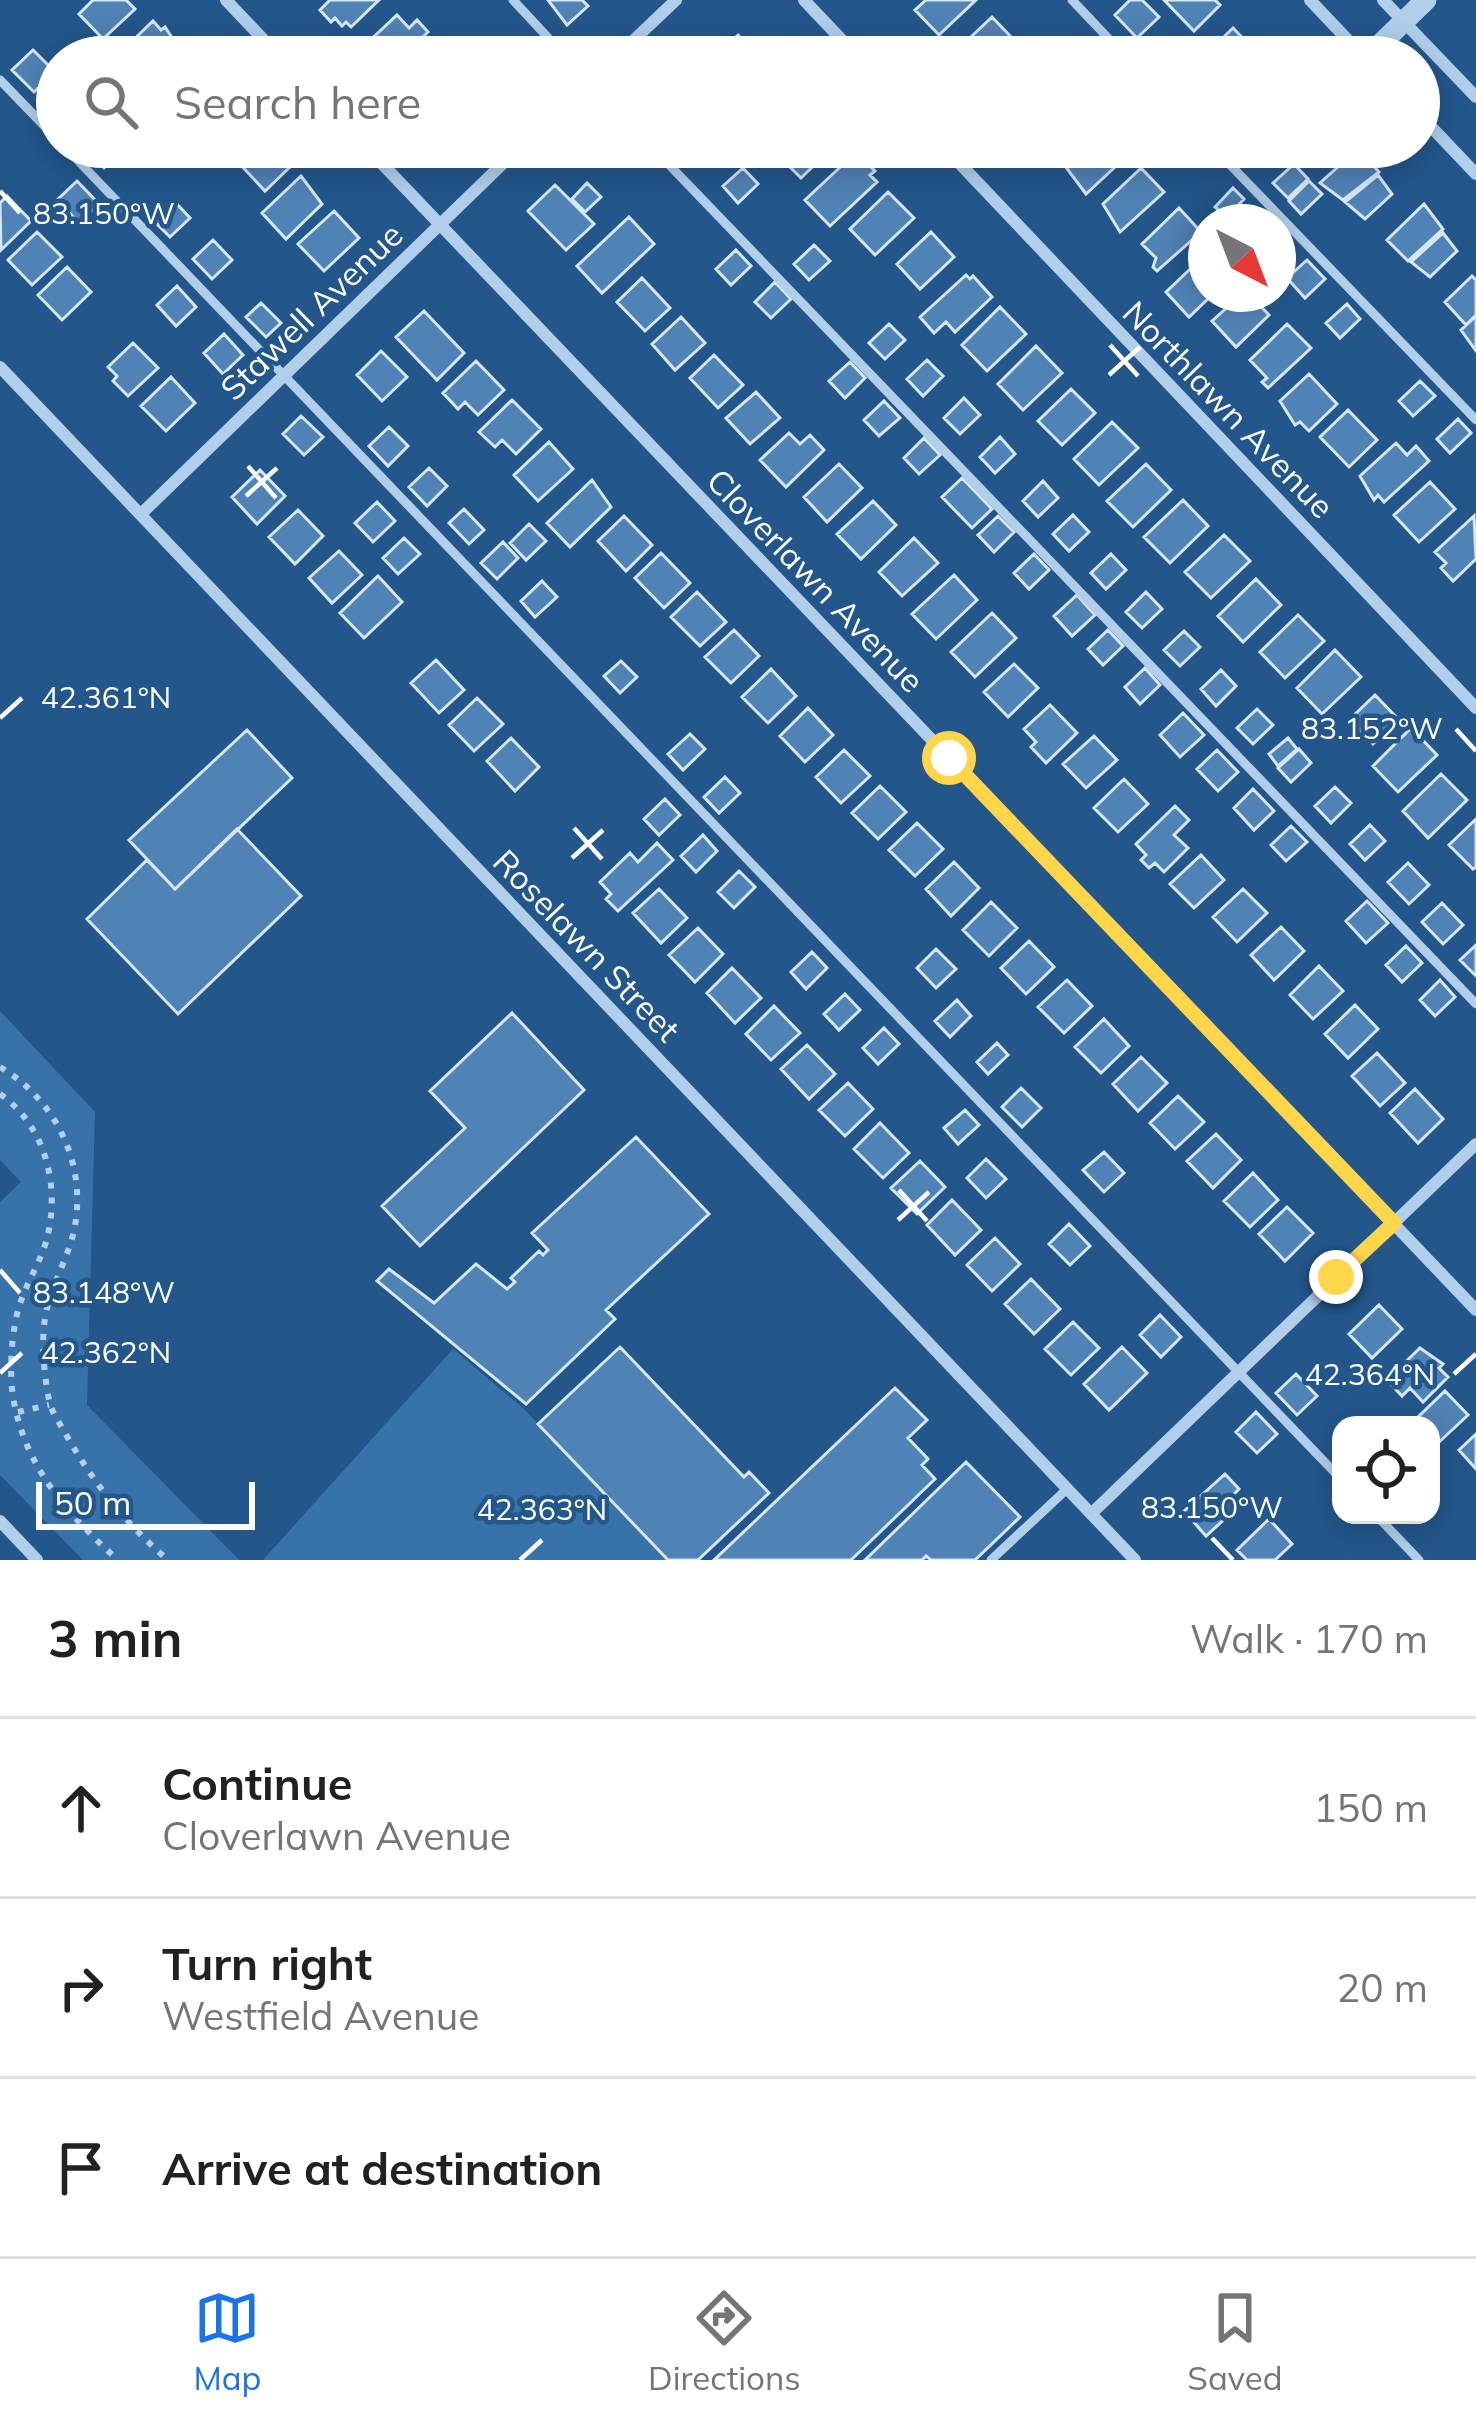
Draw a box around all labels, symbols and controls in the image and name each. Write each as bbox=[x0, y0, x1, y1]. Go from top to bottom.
search box bbox=[36, 36, 1440, 168]
icon: search bbox=[78, 69, 144, 135]
text: Search here bbox=[174, 74, 421, 130]
text: 83.150°W bbox=[33, 194, 175, 232]
north arrow bbox=[1188, 204, 1296, 312]
street label: Stawell Avenue bbox=[211, 214, 411, 408]
street label: Northlawn Avenue bbox=[1115, 292, 1343, 526]
street label: Cloverlawn Avenue bbox=[699, 460, 933, 700]
text: 42.361°N bbox=[41, 678, 171, 716]
text: 83.152°W bbox=[1301, 709, 1443, 747]
route start bbox=[922, 731, 976, 785]
street label: Roselawn Street bbox=[485, 840, 689, 1050]
route end bbox=[1309, 1250, 1363, 1304]
text: 83.148°W bbox=[33, 1273, 175, 1311]
text: 42.362°N bbox=[41, 1333, 171, 1371]
text: 42.364°N bbox=[1305, 1355, 1435, 1393]
map controls bbox=[1332, 1416, 1440, 1524]
button: locate bbox=[1332, 1416, 1440, 1524]
scale bar bbox=[36, 1476, 255, 1529]
text: 50 m bbox=[54, 1482, 131, 1523]
text: 83.150°W bbox=[1141, 1488, 1283, 1526]
text: 42.363°N bbox=[477, 1490, 607, 1528]
text: 3 min bbox=[48, 1606, 183, 1670]
text: Walk · 170 m bbox=[1190, 1614, 1428, 1663]
text: Continue bbox=[162, 1755, 352, 1811]
icon: ahead bbox=[48, 1775, 114, 1841]
text: 150 m bbox=[1313, 1783, 1428, 1832]
text: Cloverlawn Avenue bbox=[162, 1811, 511, 1860]
text: Turn right bbox=[162, 1935, 372, 1991]
icon: right bbox=[48, 1955, 114, 2021]
text: 20 m bbox=[1337, 1963, 1428, 2012]
text: Westfield Avenue bbox=[162, 1991, 479, 2040]
icon: arrive bbox=[48, 2135, 114, 2201]
text: Arrive at destination bbox=[162, 2140, 602, 2196]
tab: Map bbox=[193, 2285, 261, 2398]
tab: Directions bbox=[648, 2285, 801, 2398]
tab: Saved bbox=[1187, 2285, 1283, 2398]

